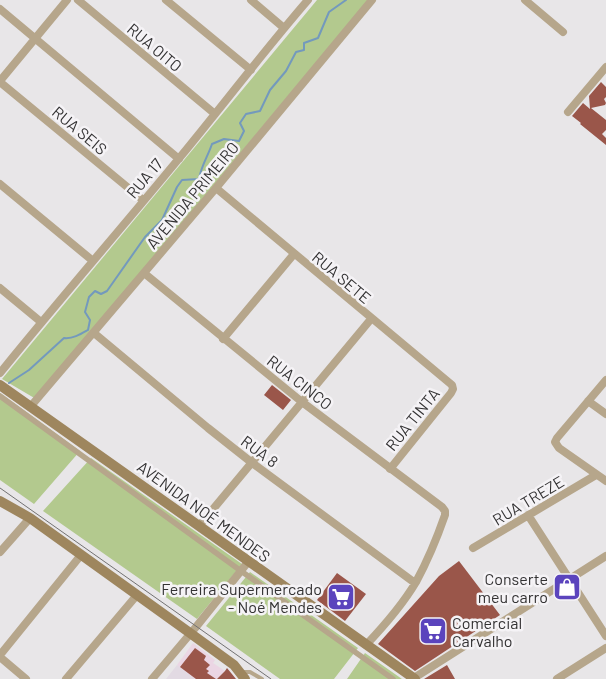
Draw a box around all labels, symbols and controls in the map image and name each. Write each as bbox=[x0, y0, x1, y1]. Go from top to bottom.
street label: RUA OITO bbox=[124, 19, 186, 75]
street label: RUA SEIS bbox=[49, 102, 111, 158]
street label: AVENIDA PRIMEIRO bbox=[142, 138, 242, 252]
street label: RUA 17 bbox=[122, 154, 166, 202]
street label: RUA SETE bbox=[309, 247, 375, 307]
street label: RUA CINCO bbox=[264, 351, 336, 413]
street label: RUA TINTA bbox=[381, 384, 443, 454]
street label: RUA 8 bbox=[238, 431, 282, 471]
street label: AVENIDA NOÉ MENDES bbox=[134, 456, 274, 566]
street label: RUA TREZE bbox=[489, 471, 567, 529]
place label: Conserte meu carro bbox=[478, 569, 548, 606]
shop icon: Conserte meu carro bbox=[552, 572, 582, 602]
place label: Ferreira Supermercado - Noé Mendes bbox=[161, 579, 322, 616]
supermarket icon: Ferreira Supermercado - Noé Mendes bbox=[326, 582, 356, 612]
place label: Comercial Carvalho bbox=[452, 613, 522, 650]
supermarket icon: Comercial Carvalho bbox=[418, 616, 448, 646]

